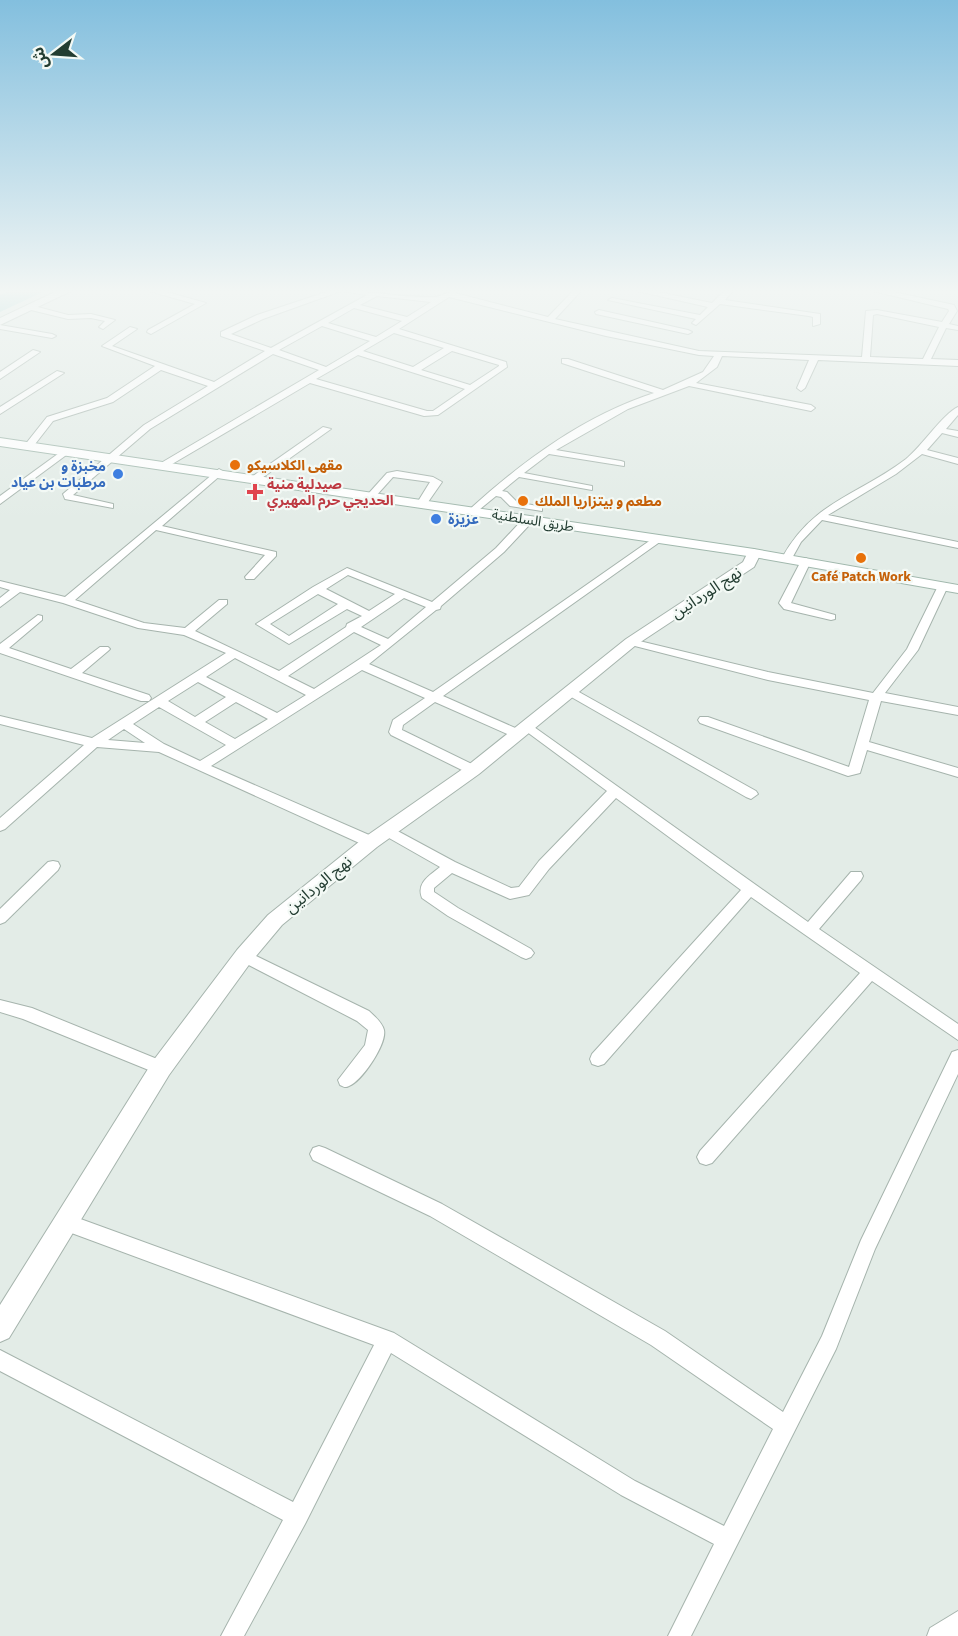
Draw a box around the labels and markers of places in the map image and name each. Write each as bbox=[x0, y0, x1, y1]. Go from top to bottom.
place label: مقهى الكلاسيكو bbox=[247, 456, 343, 476]
place label: مخبزة و مرطبات بن عياد bbox=[11, 457, 106, 493]
marker: مقهى الكلاسيكو bbox=[228, 458, 242, 472]
marker: مخبزة و مرطبات بن عياد bbox=[111, 467, 125, 481]
place label: صيدلية منية الحديجي حرم المهيري bbox=[267, 475, 394, 511]
marker: صيدلية منية الحديجي حرم المهيري bbox=[248, 485, 262, 499]
place label: مطعم و بيتزاريا الملك bbox=[535, 492, 662, 512]
marker: مطعم و بيتزاريا الملك bbox=[516, 494, 530, 508]
place label: عزيزة bbox=[448, 510, 479, 530]
marker: عزيزة bbox=[429, 512, 443, 526]
marker: Café Patch Work bbox=[854, 551, 868, 565]
place label: Café Patch Work bbox=[811, 567, 911, 587]

